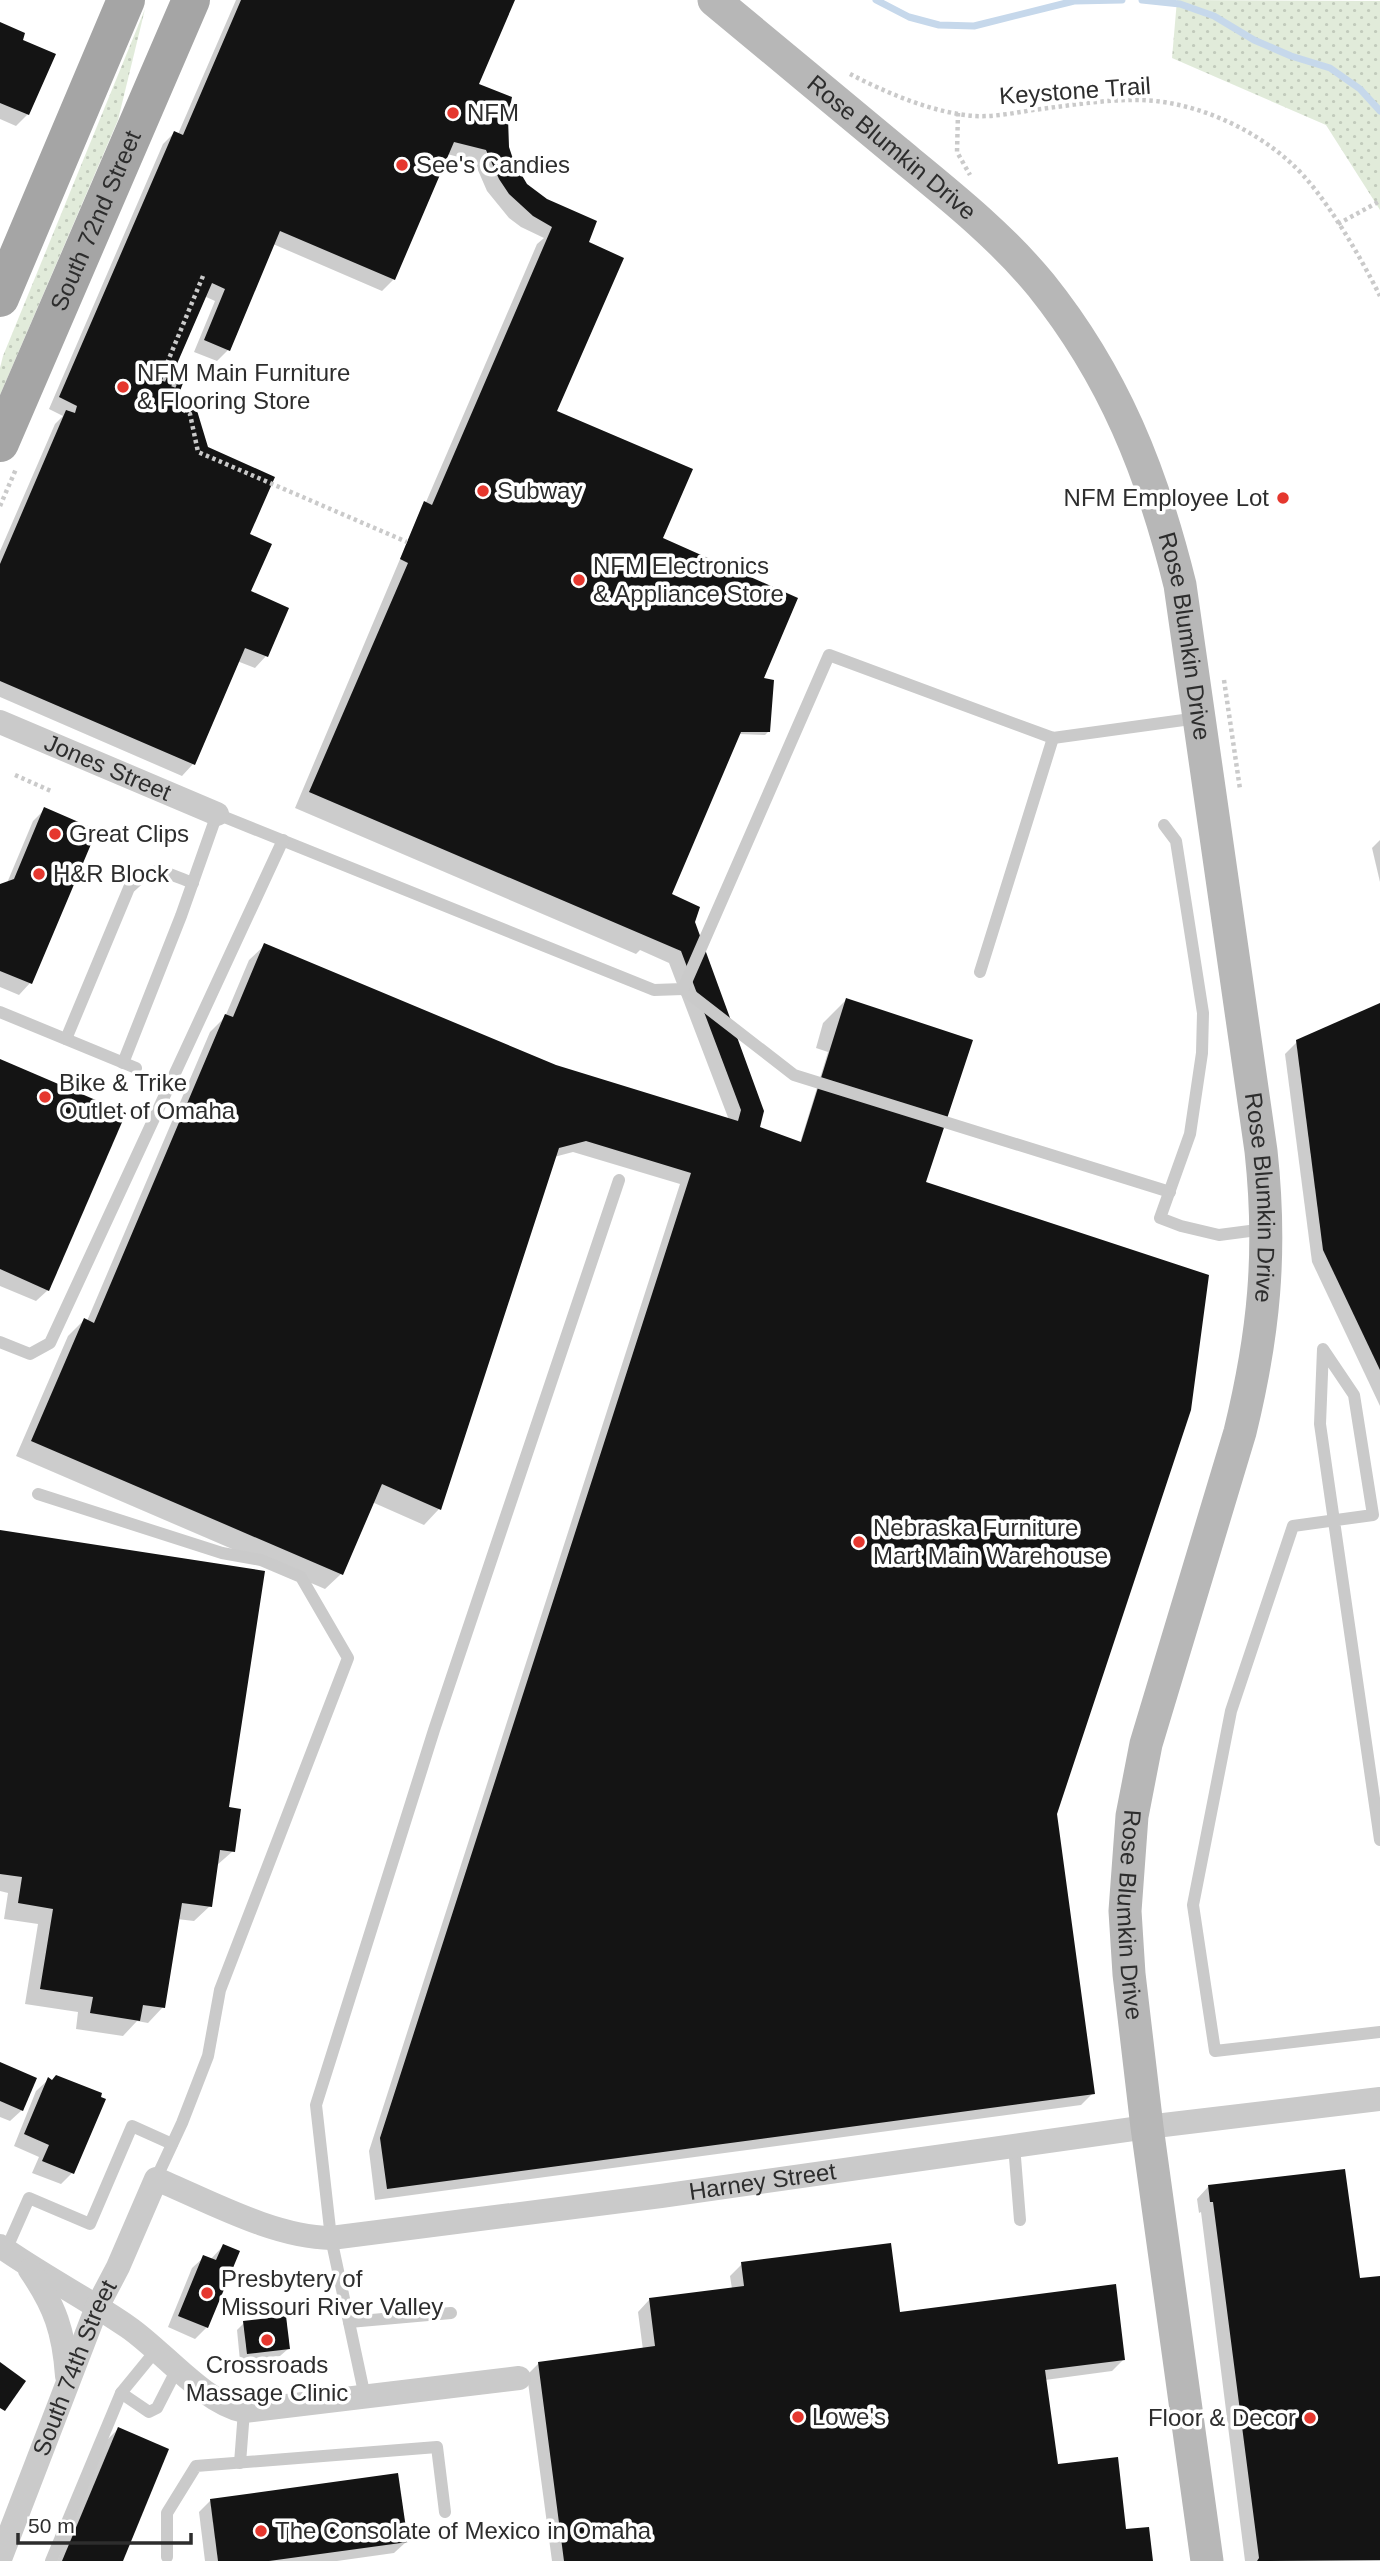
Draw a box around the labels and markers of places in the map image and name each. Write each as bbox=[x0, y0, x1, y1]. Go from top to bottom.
place label: NFM bbox=[467, 99, 519, 126]
marker: NFM bbox=[445, 105, 461, 121]
place label: See's Candies bbox=[416, 151, 570, 178]
marker: See's Candies bbox=[394, 157, 410, 173]
place label: NFM Main Furniture & Flooring Store bbox=[137, 359, 350, 414]
marker: NFM Main Furniture & Flooring Store bbox=[115, 379, 131, 395]
place label: Subway bbox=[497, 477, 582, 504]
marker: Subway bbox=[475, 483, 491, 499]
place label: NFM Employee Lot bbox=[1064, 484, 1269, 511]
marker: NFM Employee Lot bbox=[1275, 490, 1291, 506]
place label: NFM Electronics & Appliance Store bbox=[593, 552, 784, 607]
marker: NFM Electronics & Appliance Store bbox=[571, 572, 587, 588]
place label: Great Clips bbox=[69, 820, 189, 847]
marker: Great Clips bbox=[47, 826, 63, 842]
place label: H&R Block bbox=[53, 860, 170, 887]
marker: H&R Block bbox=[31, 866, 47, 882]
place label: Bike & Trike Outlet of Omaha bbox=[59, 1069, 236, 1124]
marker: Bike & Trike Outlet of Omaha bbox=[37, 1089, 53, 1105]
place label: Nebraska Furniture Mart Main Warehouse bbox=[873, 1514, 1108, 1569]
marker: Nebraska Furniture Mart Main Warehouse bbox=[851, 1534, 867, 1550]
place label: Presbytery of Missouri River Valley bbox=[221, 2265, 443, 2320]
marker: Presbytery of Missouri River Valley bbox=[199, 2285, 215, 2301]
marker: Crossroads Massage Clinic bbox=[259, 2332, 275, 2348]
place label: Crossroads Massage Clinic bbox=[186, 2351, 348, 2406]
place label: Lowe's bbox=[812, 2403, 886, 2430]
place label: Floor & Decor bbox=[1148, 2404, 1296, 2431]
marker: Lowe's bbox=[790, 2409, 806, 2425]
marker: Floor & Decor bbox=[1302, 2410, 1318, 2426]
place label: The Consolate of Mexico in Omaha bbox=[275, 2517, 652, 2544]
marker: The Consolate of Mexico in Omaha bbox=[253, 2523, 269, 2539]

